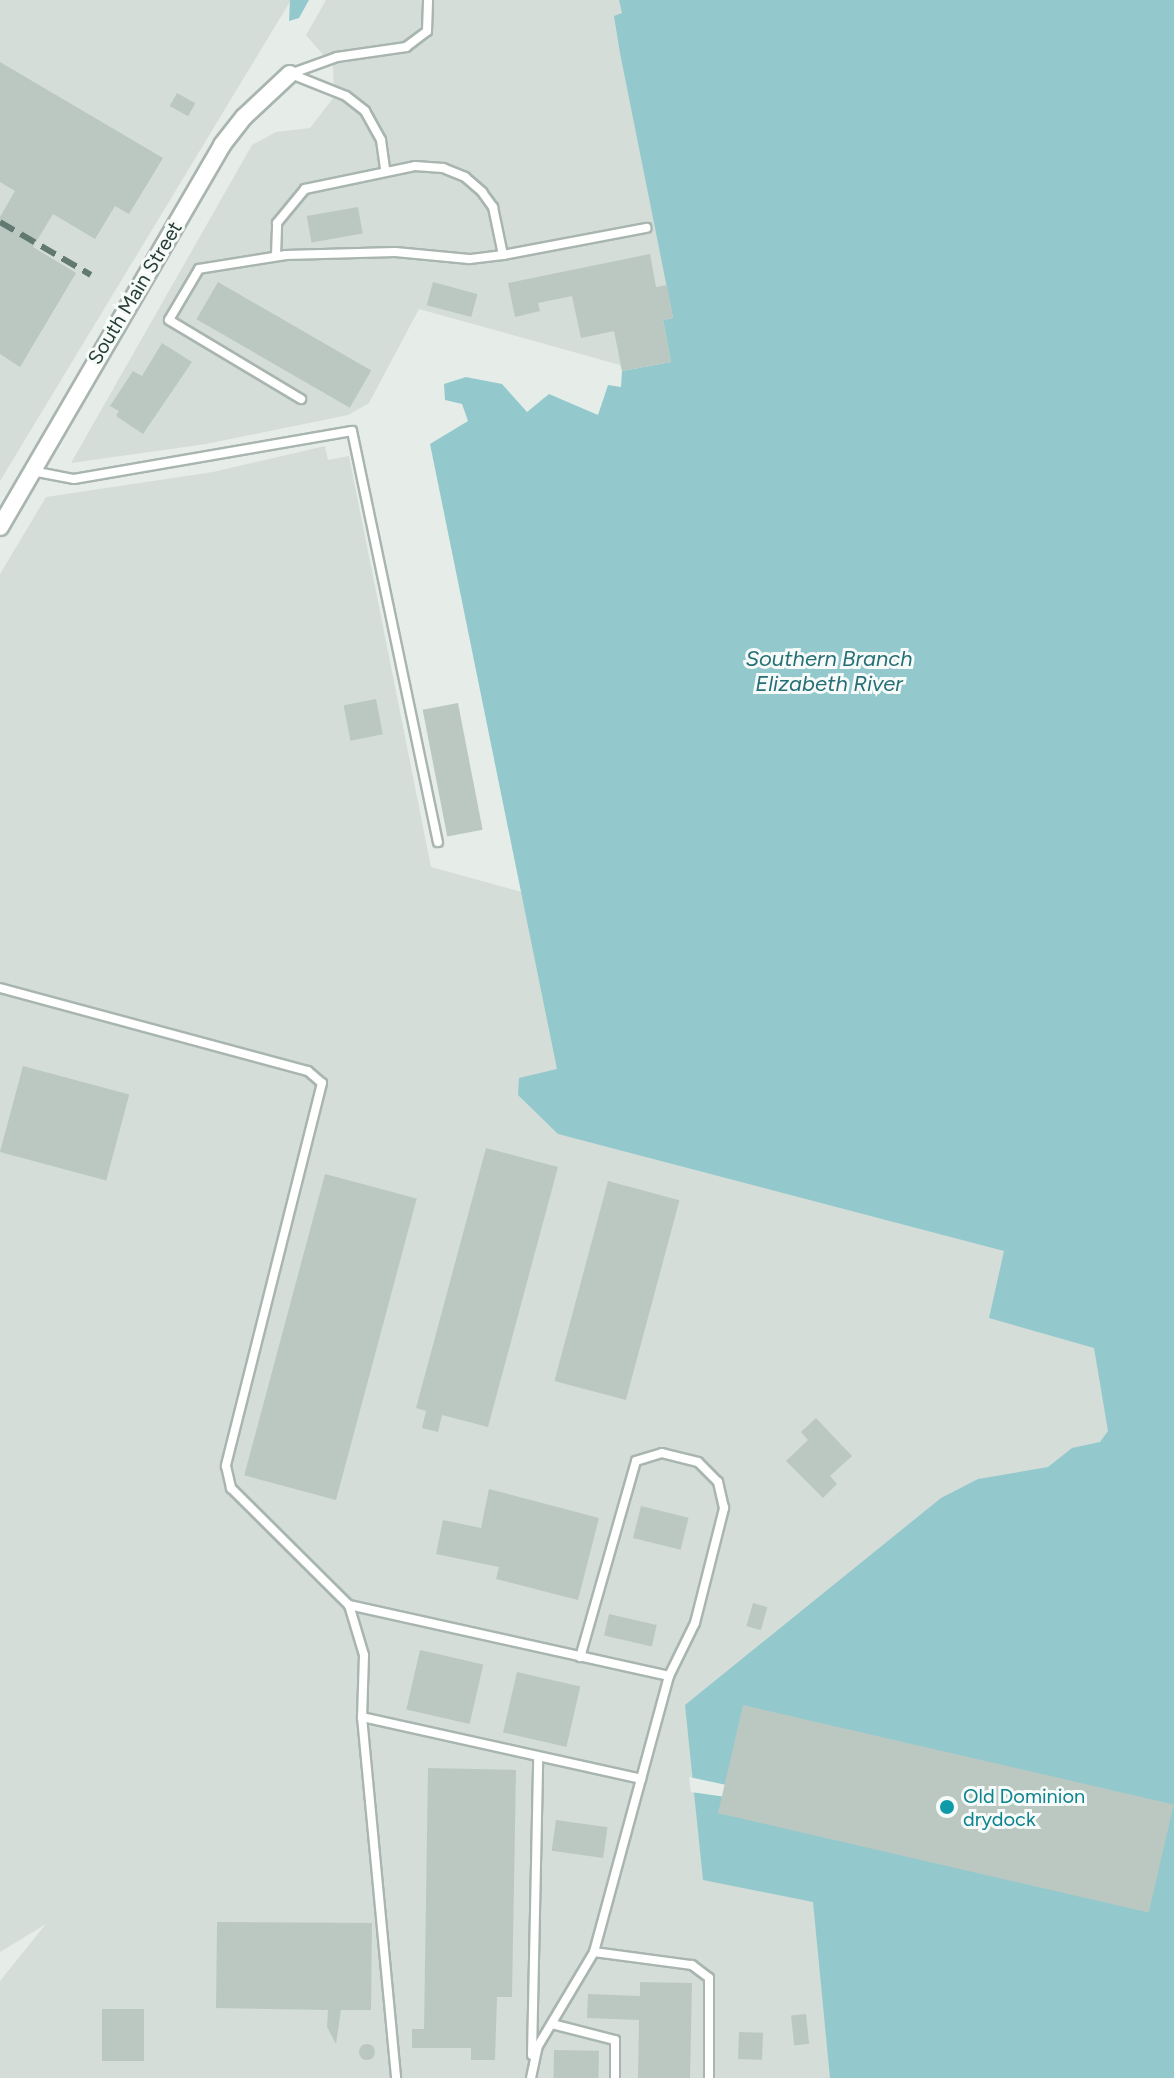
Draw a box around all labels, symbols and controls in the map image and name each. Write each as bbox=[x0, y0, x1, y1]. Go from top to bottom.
street label: South Main Street bbox=[83, 217, 187, 369]
water label: Southern Branch Elizabeth River bbox=[746, 645, 912, 696]
place label: Old Dominion drydock bbox=[963, 1784, 1085, 1831]
marker: Old Dominion drydock bbox=[938, 1798, 956, 1816]

